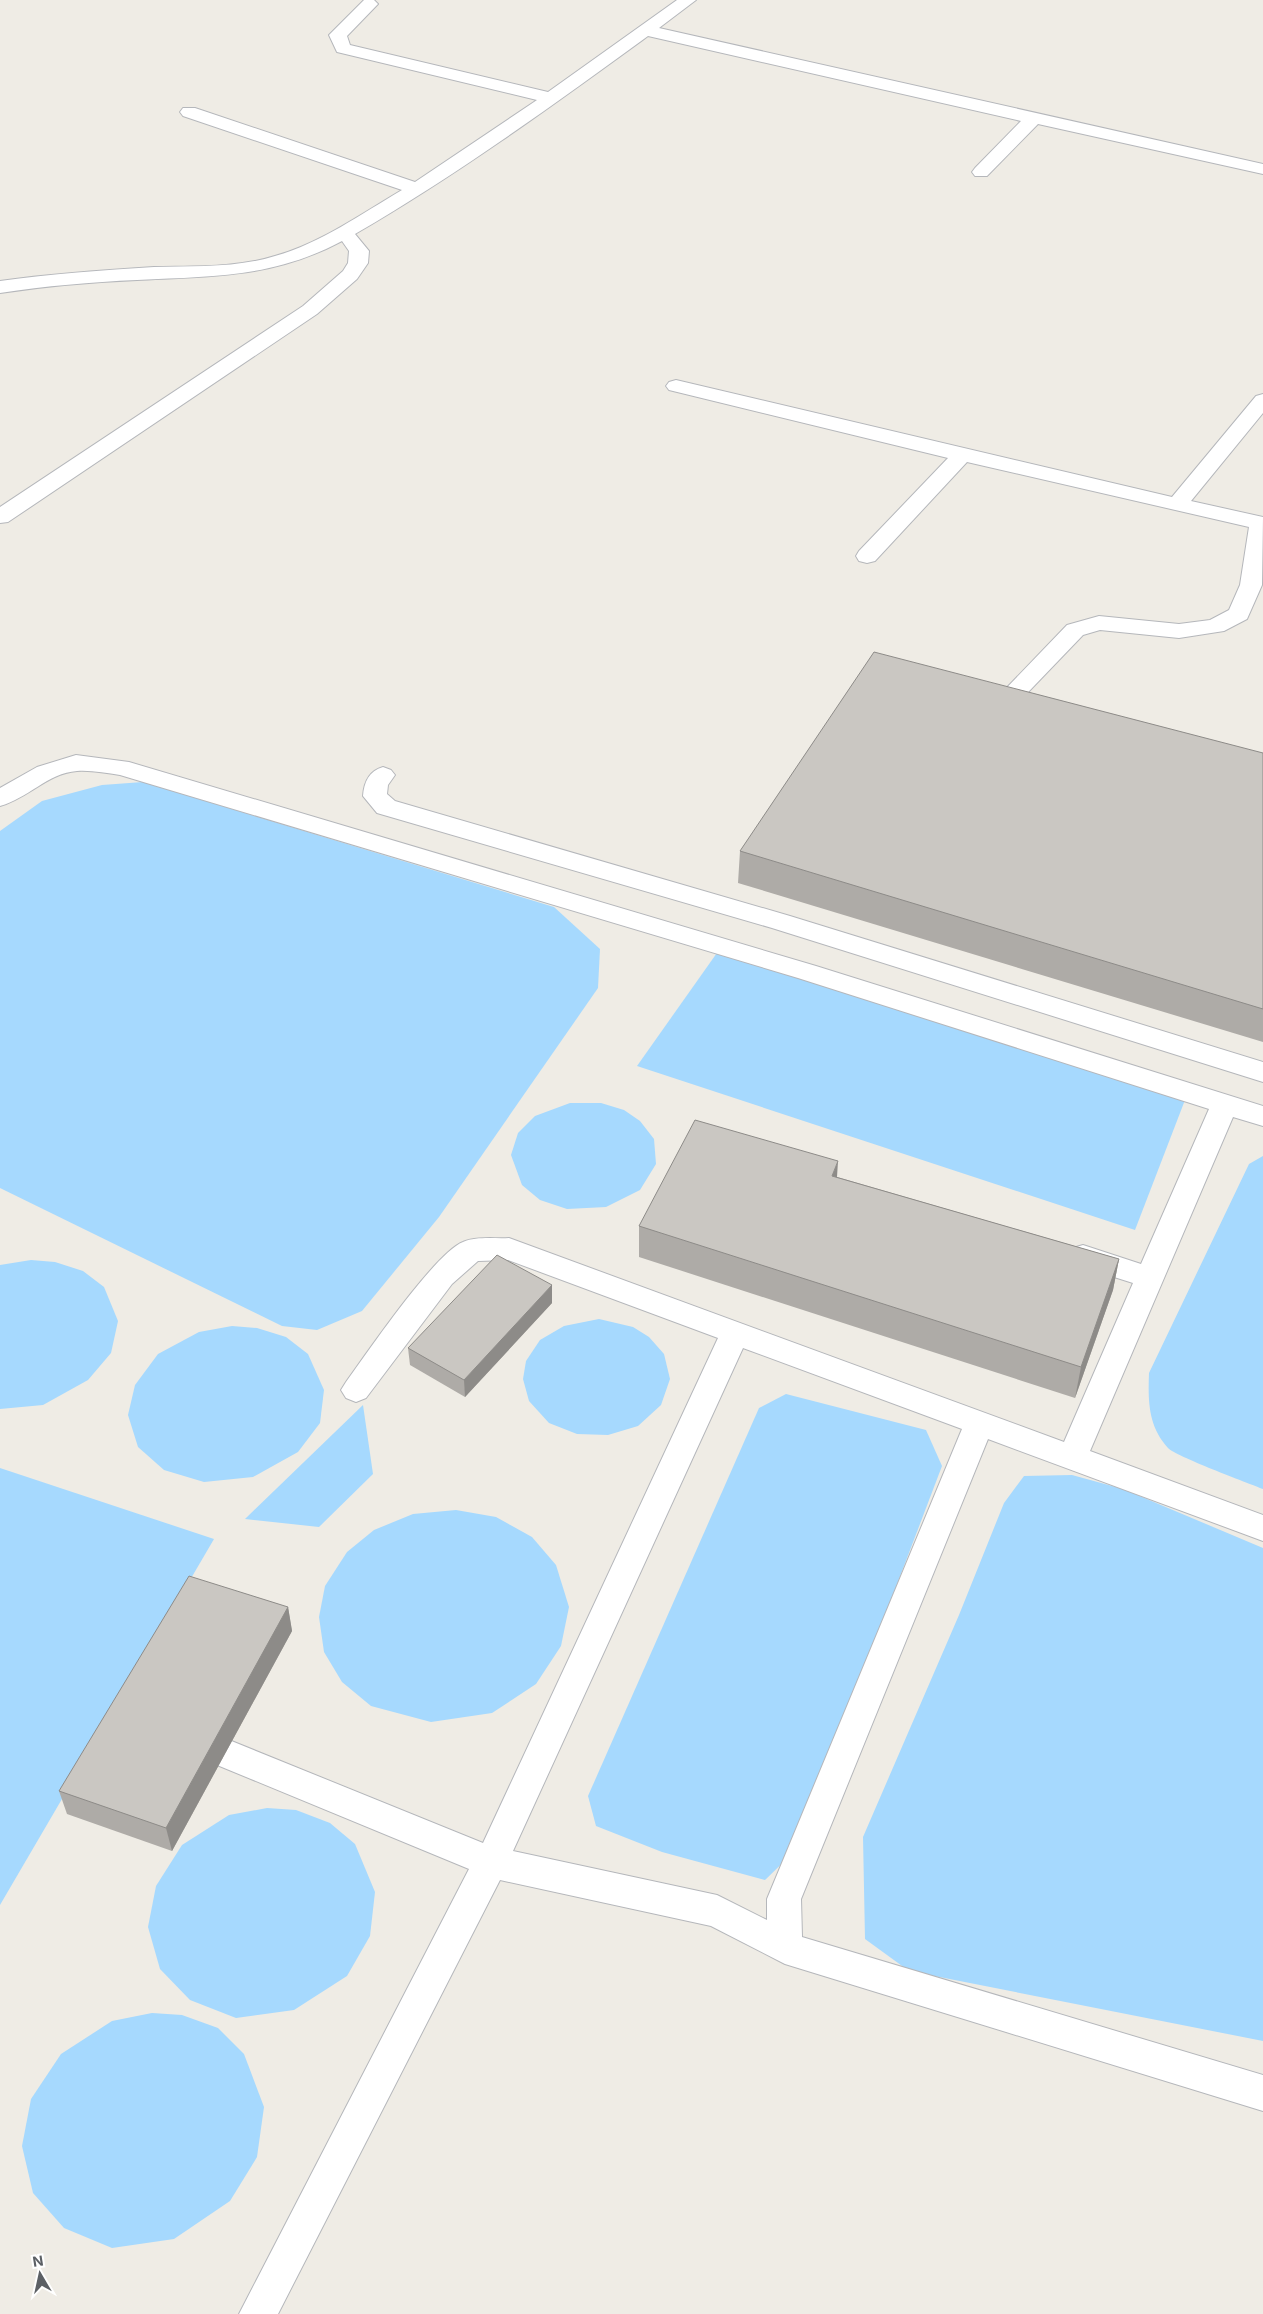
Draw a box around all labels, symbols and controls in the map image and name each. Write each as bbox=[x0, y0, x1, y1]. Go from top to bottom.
north arrow bbox=[15, 2249, 65, 2299]
text: N bbox=[31, 2251, 44, 2270]

